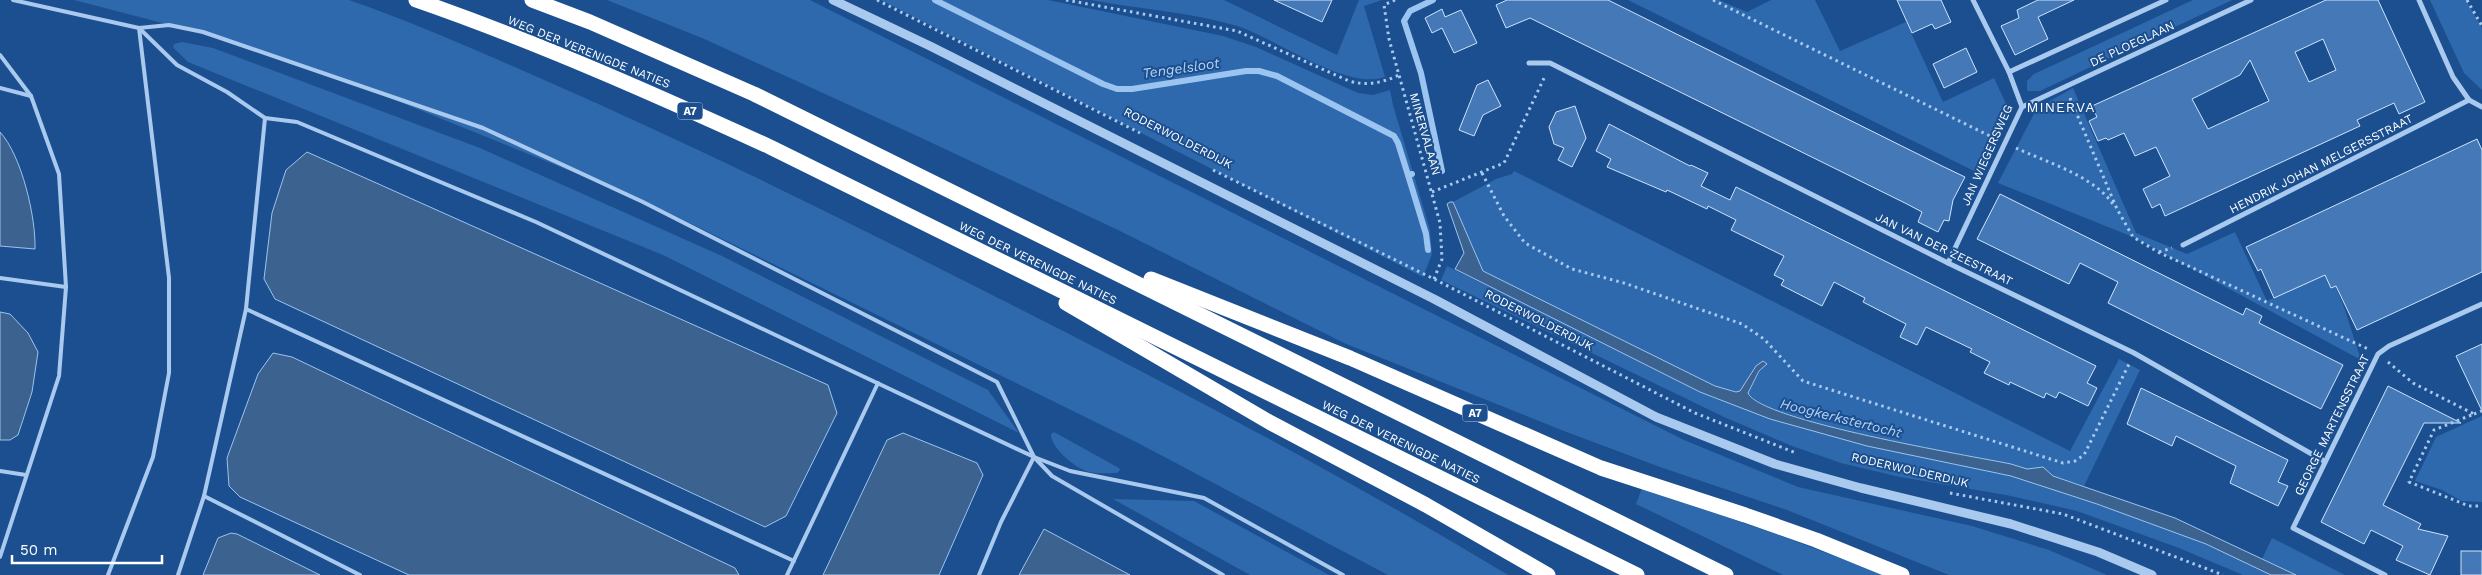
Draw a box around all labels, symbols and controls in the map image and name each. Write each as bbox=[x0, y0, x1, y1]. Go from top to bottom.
street label: WEG DER VERENIGDE NATIES bbox=[506, 13, 672, 91]
street label: DE PLOEGLAAN bbox=[2088, 18, 2176, 70]
water label: Tengelsloot bbox=[1141, 55, 1221, 81]
street label: MINERVALAAN bbox=[1407, 91, 1443, 177]
district label: MINERVA bbox=[2027, 99, 2095, 115]
road number: A7 bbox=[678, 102, 702, 120]
street label: JAN WIEGERSWEG bbox=[1958, 102, 2016, 208]
street label: RODERWOLDERDIJK bbox=[1121, 105, 1235, 171]
street label: HENDRIK JOHAN MELGERSSTRAAT bbox=[2227, 112, 2415, 216]
street label: JAN VAN DER ZEESTRAAT bbox=[1873, 210, 2015, 288]
street label: WEG DER VERENIGDE NATIES bbox=[957, 219, 1119, 307]
street label: RODERWOLDERDIJK bbox=[1482, 287, 1596, 353]
street label: GEORGE MARTENSSTRAAT bbox=[2292, 352, 2372, 498]
water label: Hoogkerkstertocht bbox=[1779, 395, 1904, 441]
street label: WEG DER VERENIGDE NATIES bbox=[1320, 398, 1482, 486]
road number: A7 bbox=[1462, 404, 1488, 422]
street label: RODERWOLDERDIJK bbox=[1850, 450, 1970, 490]
scale bar bbox=[12, 532, 162, 564]
text: 50 m bbox=[20, 541, 57, 559]

